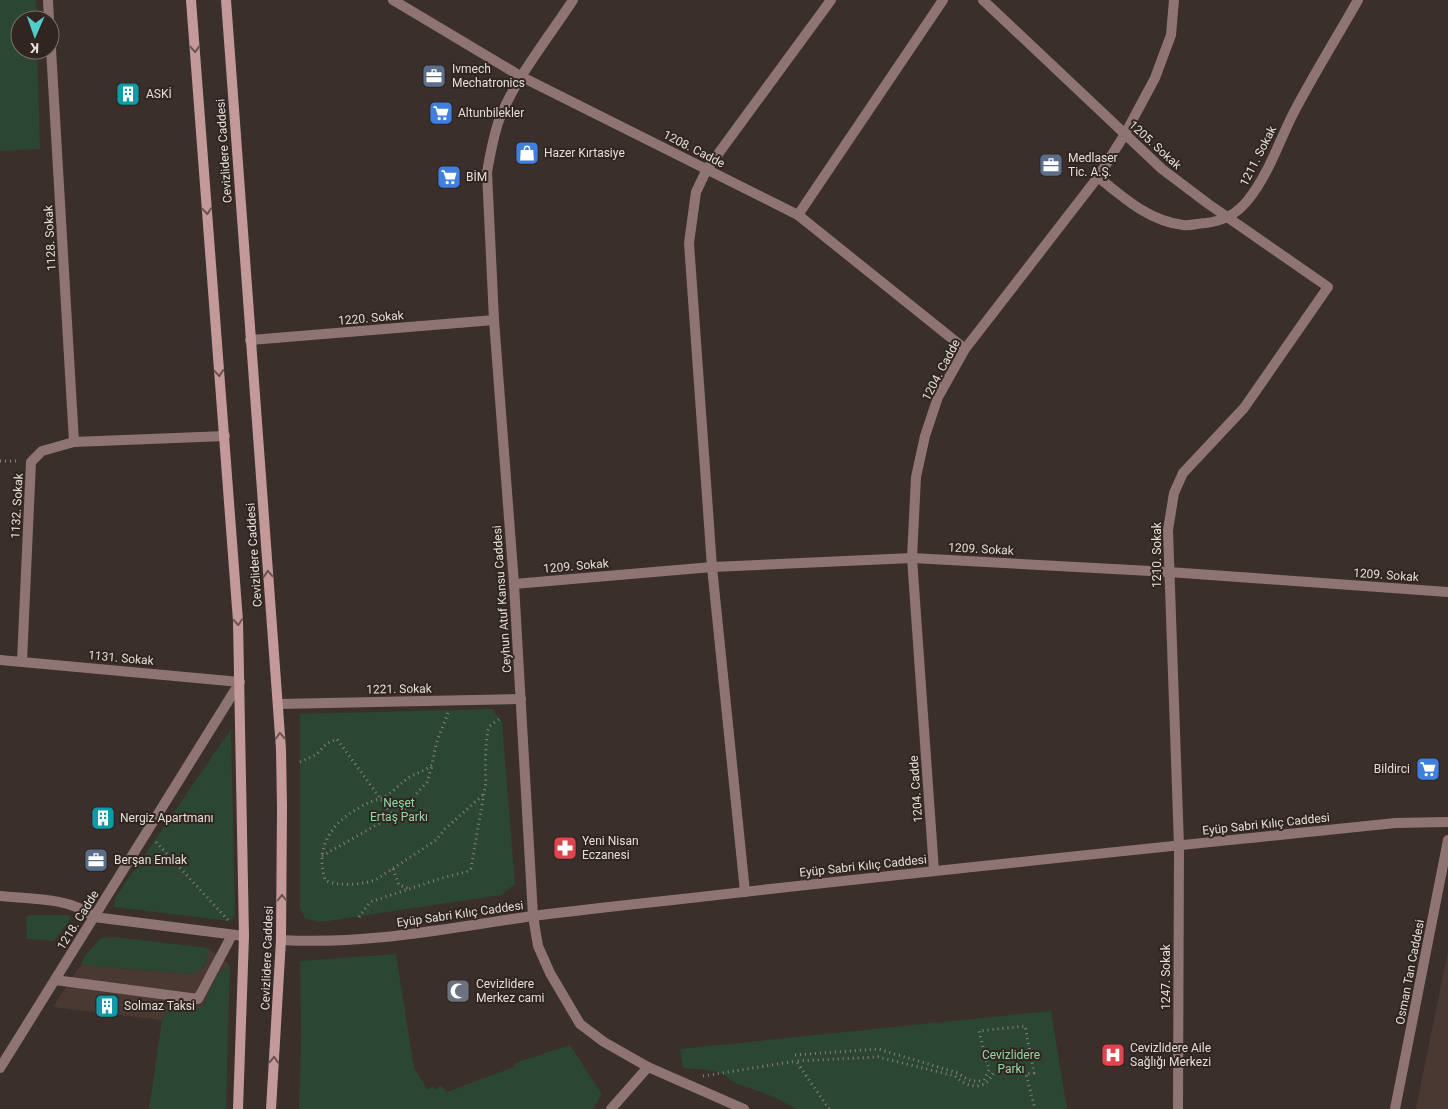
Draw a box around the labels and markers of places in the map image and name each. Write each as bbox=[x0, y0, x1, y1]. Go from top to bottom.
place label: Ivmech Mechatronics bbox=[452, 62, 525, 90]
office icon: Ivmech Mechatronics bbox=[421, 63, 447, 89]
building icon: ASKİ bbox=[115, 81, 141, 107]
place label: ASKİ bbox=[146, 86, 172, 101]
supermarket icon: Altunbilekler bbox=[428, 100, 454, 126]
place label: Altunbilekler bbox=[458, 106, 524, 120]
shop icon: Hazer Kırtasiye bbox=[514, 140, 540, 166]
place label: Hazer Kırtasiye bbox=[544, 146, 625, 160]
place label: Medlaser Tic. A.Ş. bbox=[1068, 151, 1118, 179]
office icon: Medlaser Tic. A.Ş. bbox=[1038, 152, 1064, 178]
supermarket icon: BİM bbox=[436, 164, 462, 190]
place label: BİM bbox=[466, 169, 487, 184]
supermarket icon: Bildirci bbox=[1415, 756, 1441, 782]
place label: Bildirci bbox=[1374, 762, 1410, 776]
building icon: Nergiz Apartmanı bbox=[90, 805, 116, 831]
place label: Nergiz Apartmanı bbox=[120, 811, 214, 825]
place label: Yeni Nisan Eczanesi bbox=[582, 834, 639, 862]
pharmacy icon: Yeni Nisan Eczanesi bbox=[552, 835, 578, 861]
office icon: Berşan Emlak bbox=[83, 847, 109, 873]
place label: Berşan Emlak bbox=[114, 853, 188, 867]
place label: Cevizlidere Merkez cami bbox=[476, 977, 544, 1005]
mosque icon: Cevizlidere Merkez cami bbox=[445, 978, 471, 1004]
building icon: Solmaz Taksi bbox=[94, 993, 120, 1019]
place label: Solmaz Taksi bbox=[124, 999, 195, 1013]
place label: Cevizlidere Aile Sağlığı Merkezi bbox=[1130, 1041, 1211, 1069]
hospital icon: Cevizlidere Aile Sağlığı Merkezi bbox=[1100, 1042, 1126, 1068]

